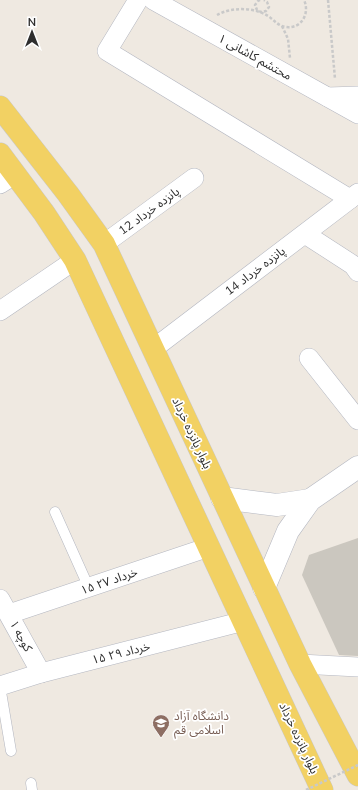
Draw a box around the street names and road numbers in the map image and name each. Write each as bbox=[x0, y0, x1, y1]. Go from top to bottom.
street label: محتشم کاشانی ۱ bbox=[215, 30, 295, 85]
street label: پانزده خرداد 12 bbox=[115, 183, 183, 239]
street label: پانزده خرداد 14 bbox=[222, 243, 289, 299]
street label: بلوار پانزده خرداد bbox=[168, 395, 216, 471]
street label: ۱۵ خرداد ۲۷ bbox=[78, 564, 139, 597]
street label: کوچه ۱ bbox=[6, 617, 37, 655]
street label: ۱۵ خرداد ۲۹ bbox=[90, 638, 152, 667]
street label: بلوار پانزده خرداد bbox=[275, 700, 323, 776]

